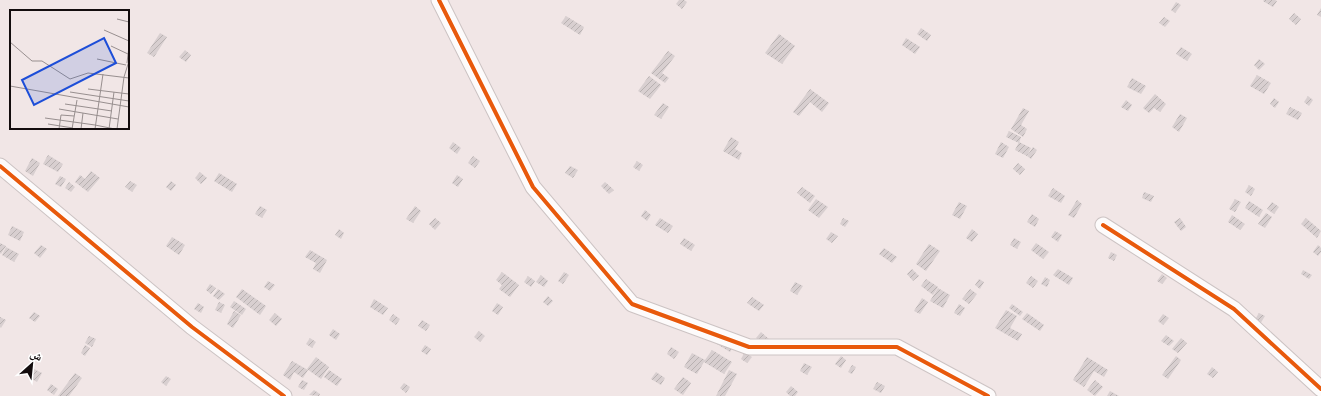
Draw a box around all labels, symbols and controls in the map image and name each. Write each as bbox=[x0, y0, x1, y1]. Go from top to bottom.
inset map bbox=[10, 10, 129, 129]
north arrow bbox=[12, 344, 52, 384]
text: ش bbox=[28, 345, 46, 365]

